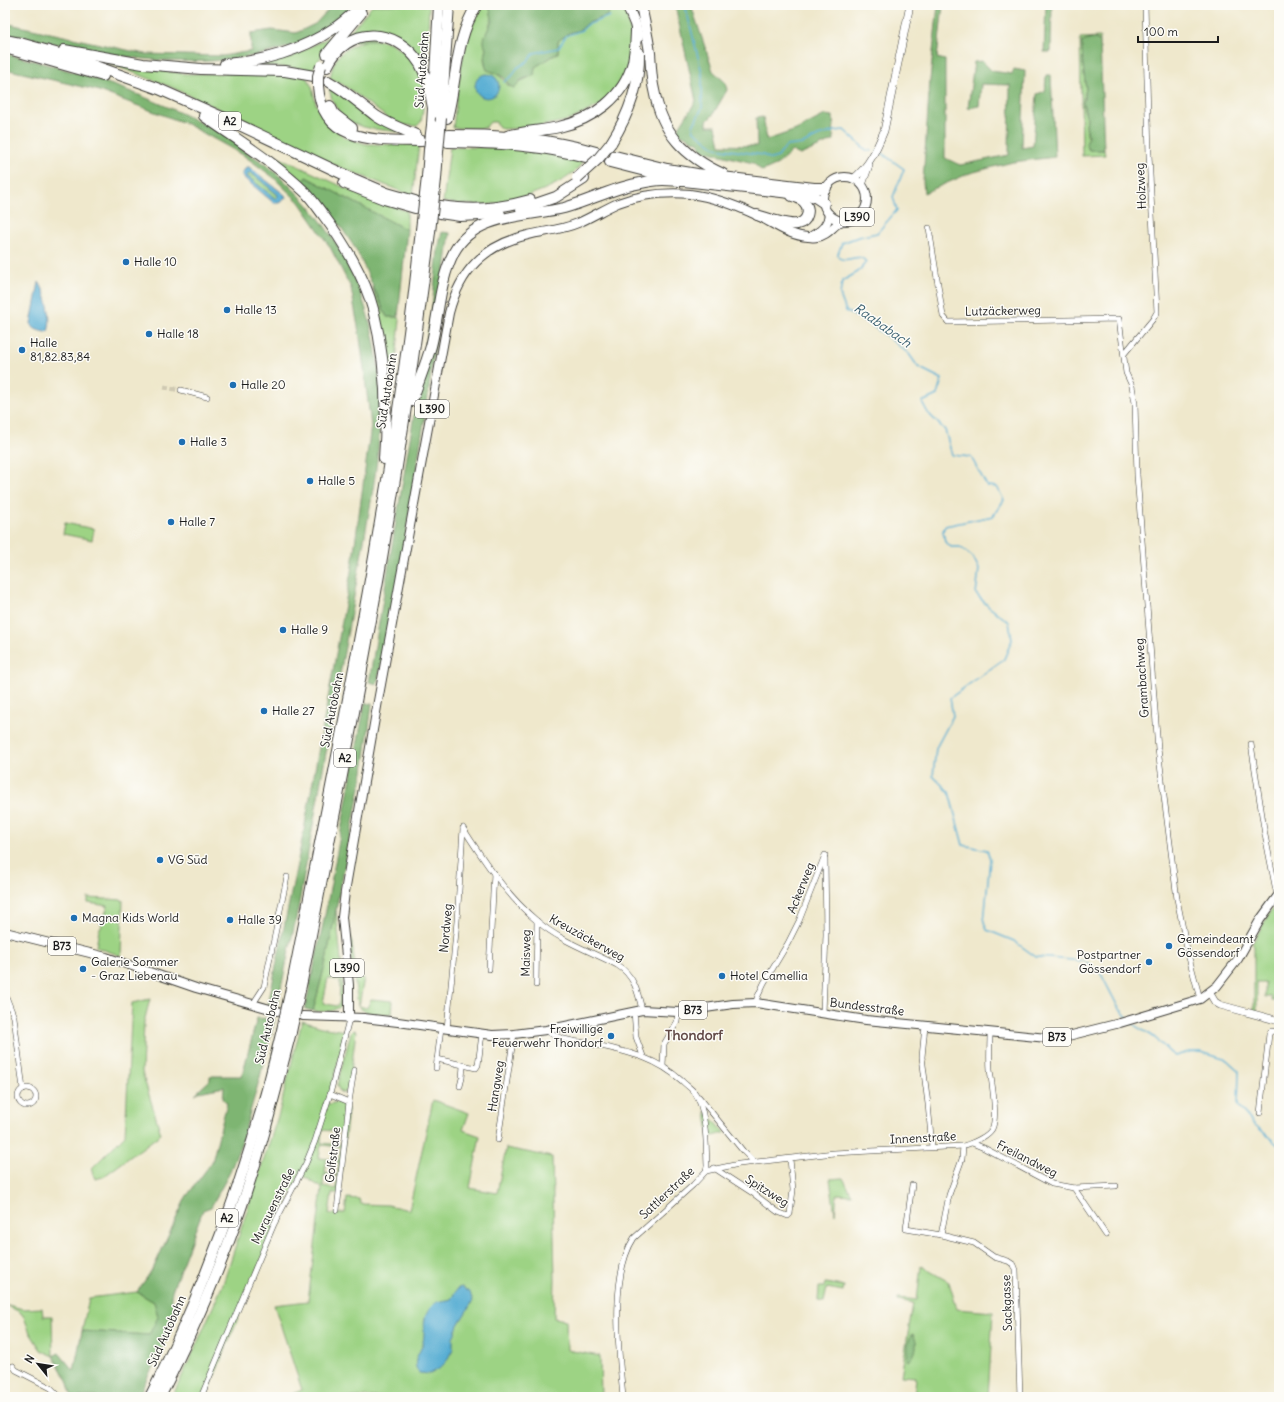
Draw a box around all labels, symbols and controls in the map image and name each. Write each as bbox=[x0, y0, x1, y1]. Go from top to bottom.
scale bar bbox=[1138, 18, 1218, 44]
text: 100 m bbox=[1144, 24, 1178, 39]
street label: Süd Autobahn bbox=[411, 31, 432, 109]
road number: A2 bbox=[219, 112, 241, 130]
street label: Holzweg bbox=[1132, 162, 1149, 210]
road number: L390 bbox=[840, 208, 874, 226]
place label: Halle 10 bbox=[134, 254, 177, 269]
marker: Halle 10 bbox=[121, 257, 131, 267]
water label: Raababach bbox=[851, 299, 915, 352]
place label: Halle 13 bbox=[235, 302, 277, 317]
street label: Lutzäckerweg bbox=[965, 302, 1041, 319]
marker: Halle 13 bbox=[222, 305, 232, 315]
place label: Halle 18 bbox=[157, 326, 199, 341]
marker: Halle 18 bbox=[144, 329, 154, 339]
place label: Halle 81,82.83,84 bbox=[30, 335, 90, 364]
marker: Halle 81,82.83,84 bbox=[17, 345, 27, 355]
street label: Süd Autobahn bbox=[373, 352, 400, 430]
place label: Halle 20 bbox=[241, 377, 286, 392]
marker: Halle 20 bbox=[228, 380, 238, 390]
road number: L390 bbox=[415, 400, 449, 418]
place label: Halle 3 bbox=[190, 434, 227, 449]
marker: Halle 3 bbox=[177, 437, 187, 447]
place label: Halle 5 bbox=[318, 473, 355, 488]
marker: Halle 5 bbox=[305, 476, 315, 486]
place label: Halle 7 bbox=[179, 514, 215, 529]
marker: Halle 7 bbox=[166, 517, 176, 527]
place label: Halle 9 bbox=[291, 622, 328, 637]
marker: Halle 9 bbox=[278, 625, 288, 635]
street label: Grambachweg bbox=[1131, 638, 1152, 718]
street label: Süd Autobahn bbox=[317, 671, 346, 749]
place label: Halle 27 bbox=[272, 703, 315, 718]
marker: Halle 27 bbox=[259, 706, 269, 716]
road number: A2 bbox=[334, 749, 356, 767]
place label: VG Süd bbox=[168, 852, 208, 867]
marker: VG Süd bbox=[155, 855, 165, 865]
street label: Ackerweg bbox=[784, 860, 818, 916]
street label: Nordweg bbox=[436, 903, 455, 953]
place label: Magna Kids World bbox=[82, 910, 179, 925]
street label: Kreuzäckerweg bbox=[547, 911, 628, 964]
place label: Halle 39 bbox=[238, 912, 282, 927]
marker: Magna Kids World bbox=[69, 913, 79, 923]
marker: Halle 39 bbox=[225, 915, 235, 925]
street label: Maisweg bbox=[518, 929, 533, 977]
place label: Gemeindeamt Gössendorf bbox=[1177, 931, 1254, 960]
road number: B73 bbox=[48, 937, 76, 955]
marker: Gemeindeamt Gössendorf bbox=[1164, 941, 1174, 951]
place label: Postpartner Gössendorf bbox=[1077, 947, 1142, 976]
place label: Galerie Sommer - Graz Liebenau bbox=[91, 954, 179, 983]
marker: Postpartner Gössendorf bbox=[1144, 957, 1154, 967]
road number: L390 bbox=[330, 959, 364, 977]
marker: Galerie Sommer - Graz Liebenau bbox=[78, 964, 88, 974]
place label: Hotel Camellia bbox=[730, 968, 808, 983]
marker: Hotel Camellia bbox=[717, 971, 727, 981]
street label: Süd Autobahn bbox=[252, 988, 283, 1066]
street label: Bundesstraße bbox=[829, 994, 905, 1019]
road number: B73 bbox=[679, 1001, 707, 1019]
place label: Freiwillige Feuerwehr Thondorf bbox=[492, 1021, 604, 1050]
district label: Thondorf bbox=[665, 1026, 724, 1044]
road number: B73 bbox=[1043, 1028, 1071, 1046]
marker: Freiwillige Feuerwehr Thondorf bbox=[606, 1031, 616, 1041]
street label: Hangweg bbox=[484, 1059, 507, 1113]
street label: Golfstraße bbox=[322, 1126, 343, 1184]
street label: Innenstraße bbox=[889, 1128, 957, 1147]
street label: Freilandweg bbox=[994, 1137, 1060, 1180]
street label: Sattlerstraße bbox=[636, 1163, 697, 1222]
street label: Murauenstraße bbox=[248, 1165, 297, 1246]
street label: Spitzweg bbox=[743, 1171, 792, 1210]
road number: A2 bbox=[216, 1209, 238, 1227]
street label: Sackgasse bbox=[998, 1274, 1015, 1332]
street label: Süd Autobahn bbox=[144, 1293, 189, 1369]
north arrow bbox=[18, 1344, 58, 1384]
text: N bbox=[21, 1352, 37, 1366]

